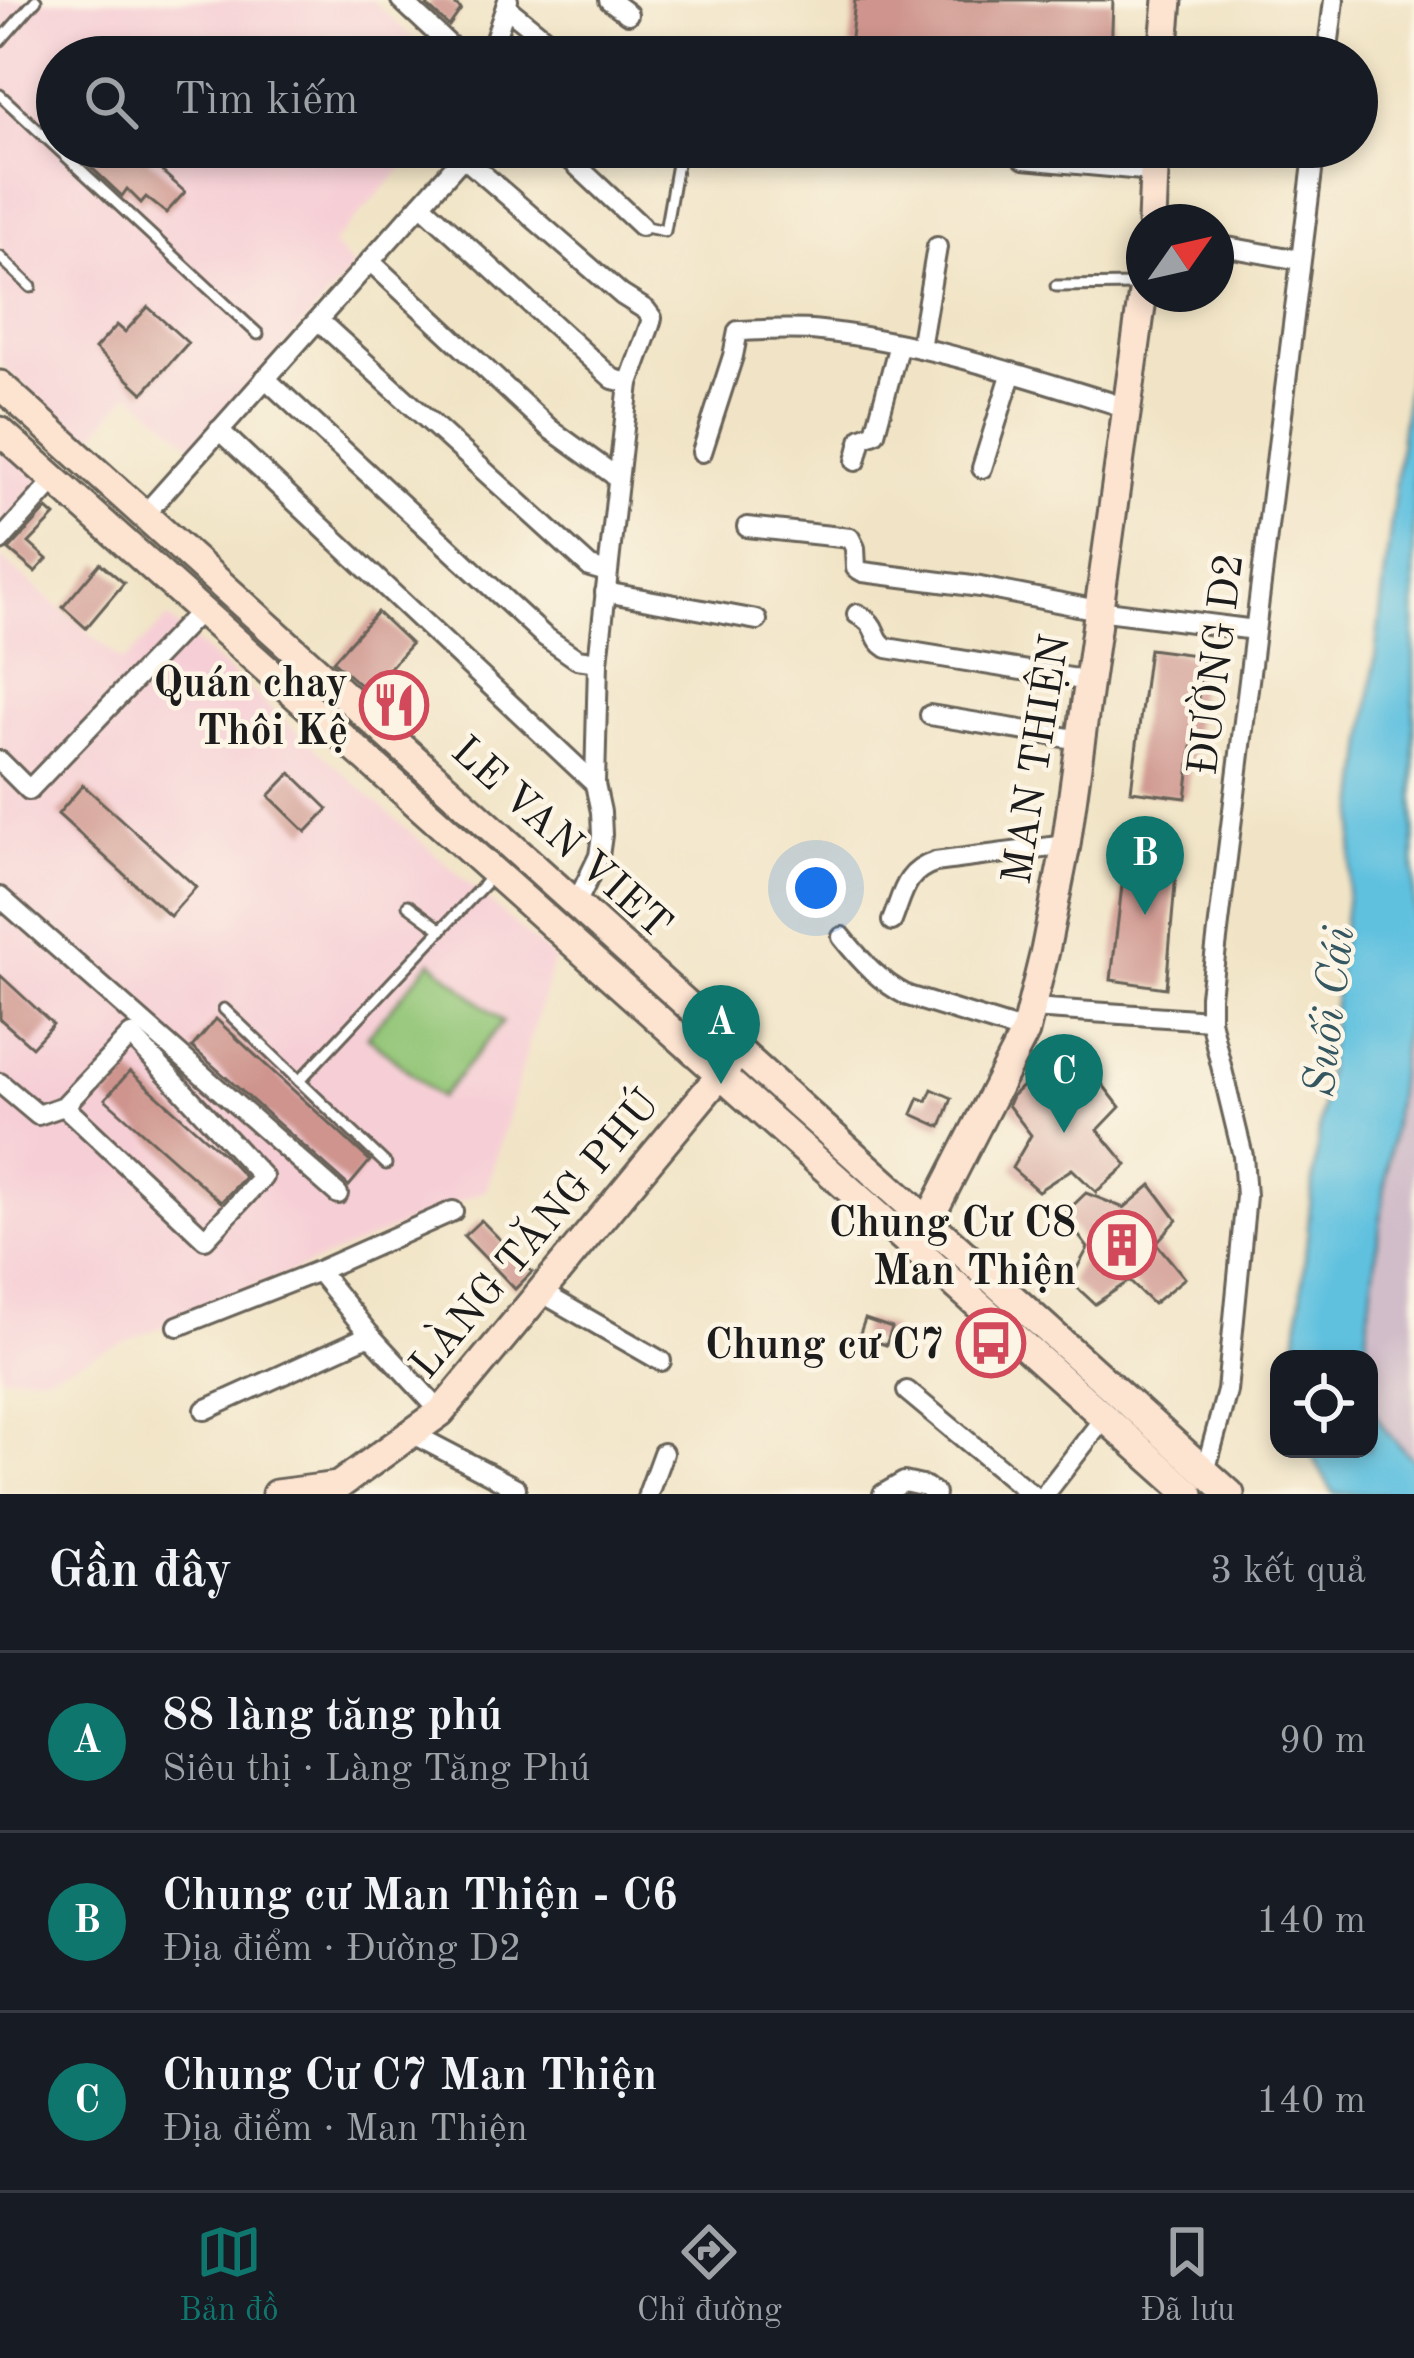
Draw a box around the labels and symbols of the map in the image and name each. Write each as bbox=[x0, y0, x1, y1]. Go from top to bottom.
north arrow bbox=[1126, 204, 1234, 312]
street label: ĐƯỜNG D2 bbox=[1175, 550, 1252, 778]
street label: MAN THIỆN bbox=[990, 630, 1078, 888]
place label: Quán chay Thôi Kệ bbox=[153, 664, 348, 754]
restaurant icon: Quán chay Thôi Kệ bbox=[359, 670, 429, 740]
street label: LE VAN VIET bbox=[442, 730, 678, 948]
pin: B bbox=[1106, 816, 1184, 915]
your location bbox=[786, 858, 846, 918]
water label: Suối Cái bbox=[1298, 924, 1364, 1099]
pin: A bbox=[682, 985, 760, 1084]
pin: C bbox=[1025, 1034, 1103, 1133]
street label: LÀNG TĂNG PHÚ bbox=[397, 1078, 669, 1388]
place label: Chung Cư C8 Man Thiện bbox=[829, 1204, 1076, 1294]
building icon: Chung Cư C8 Man Thiện bbox=[1087, 1210, 1157, 1280]
bus stop icon: Chung cư C7 bbox=[956, 1308, 1026, 1378]
place label: Chung cư C7 bbox=[705, 1326, 944, 1368]

